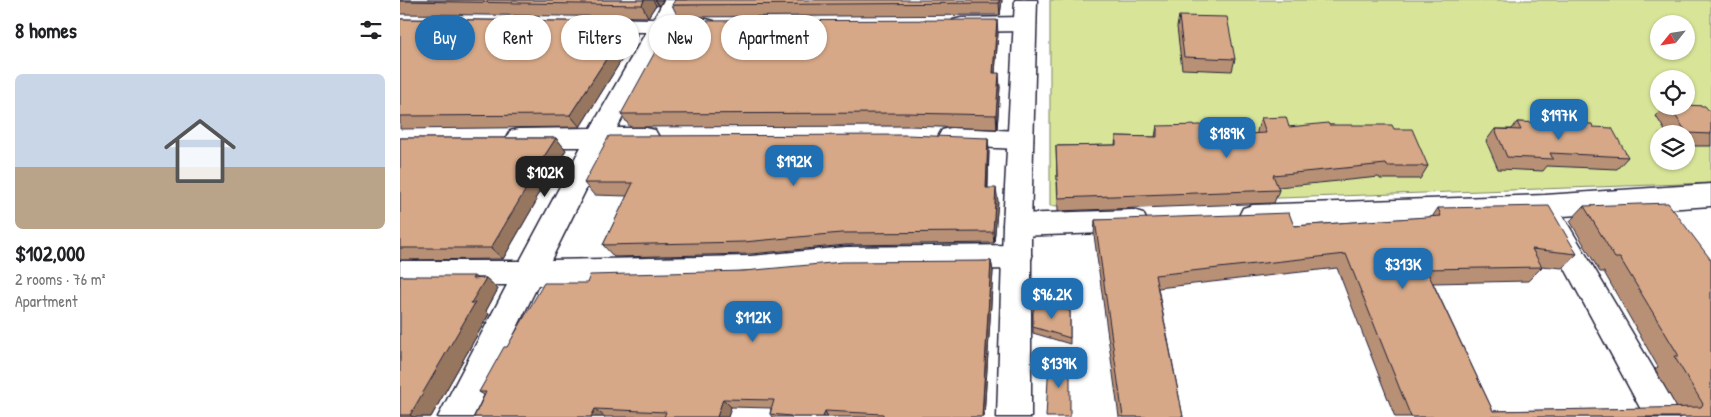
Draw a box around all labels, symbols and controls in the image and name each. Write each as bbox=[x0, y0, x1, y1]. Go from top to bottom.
chip: Buy bbox=[415, 15, 475, 60]
chip: Rent bbox=[485, 15, 551, 60]
chip: Filters bbox=[561, 15, 639, 60]
chip: New bbox=[649, 15, 711, 60]
chip: Apartment bbox=[721, 15, 827, 60]
north arrow bbox=[1650, 15, 1695, 60]
map controls bbox=[1650, 15, 1695, 170]
text: 8 homes bbox=[15, 16, 77, 45]
icon: filters bbox=[357, 16, 385, 44]
button: locate bbox=[1650, 70, 1695, 115]
pin: $197K bbox=[1524, 98, 1594, 141]
text: $197K bbox=[1541, 104, 1577, 126]
icon: home bbox=[155, 106, 245, 196]
pin: $189K bbox=[1192, 116, 1262, 159]
text: $189K bbox=[1209, 122, 1245, 144]
button: layers bbox=[1650, 125, 1695, 170]
pin: $192K bbox=[759, 144, 829, 187]
text: $192K bbox=[776, 150, 812, 172]
pin: $102K bbox=[510, 156, 580, 198]
text: $102K bbox=[527, 161, 563, 183]
text: $102,000 bbox=[15, 239, 85, 268]
pin: $313K bbox=[1368, 248, 1438, 290]
text: $313K bbox=[1385, 253, 1421, 275]
text: 2 rooms · 76 m² bbox=[15, 268, 105, 290]
pin: $96.2K bbox=[1011, 278, 1093, 320]
text: $96.2K bbox=[1032, 283, 1072, 305]
text: Apartment bbox=[15, 290, 78, 312]
pin: $112K bbox=[718, 300, 788, 343]
text: $112K bbox=[735, 306, 771, 328]
pin: $139K bbox=[1024, 346, 1094, 389]
text: $139K bbox=[1041, 352, 1077, 374]

